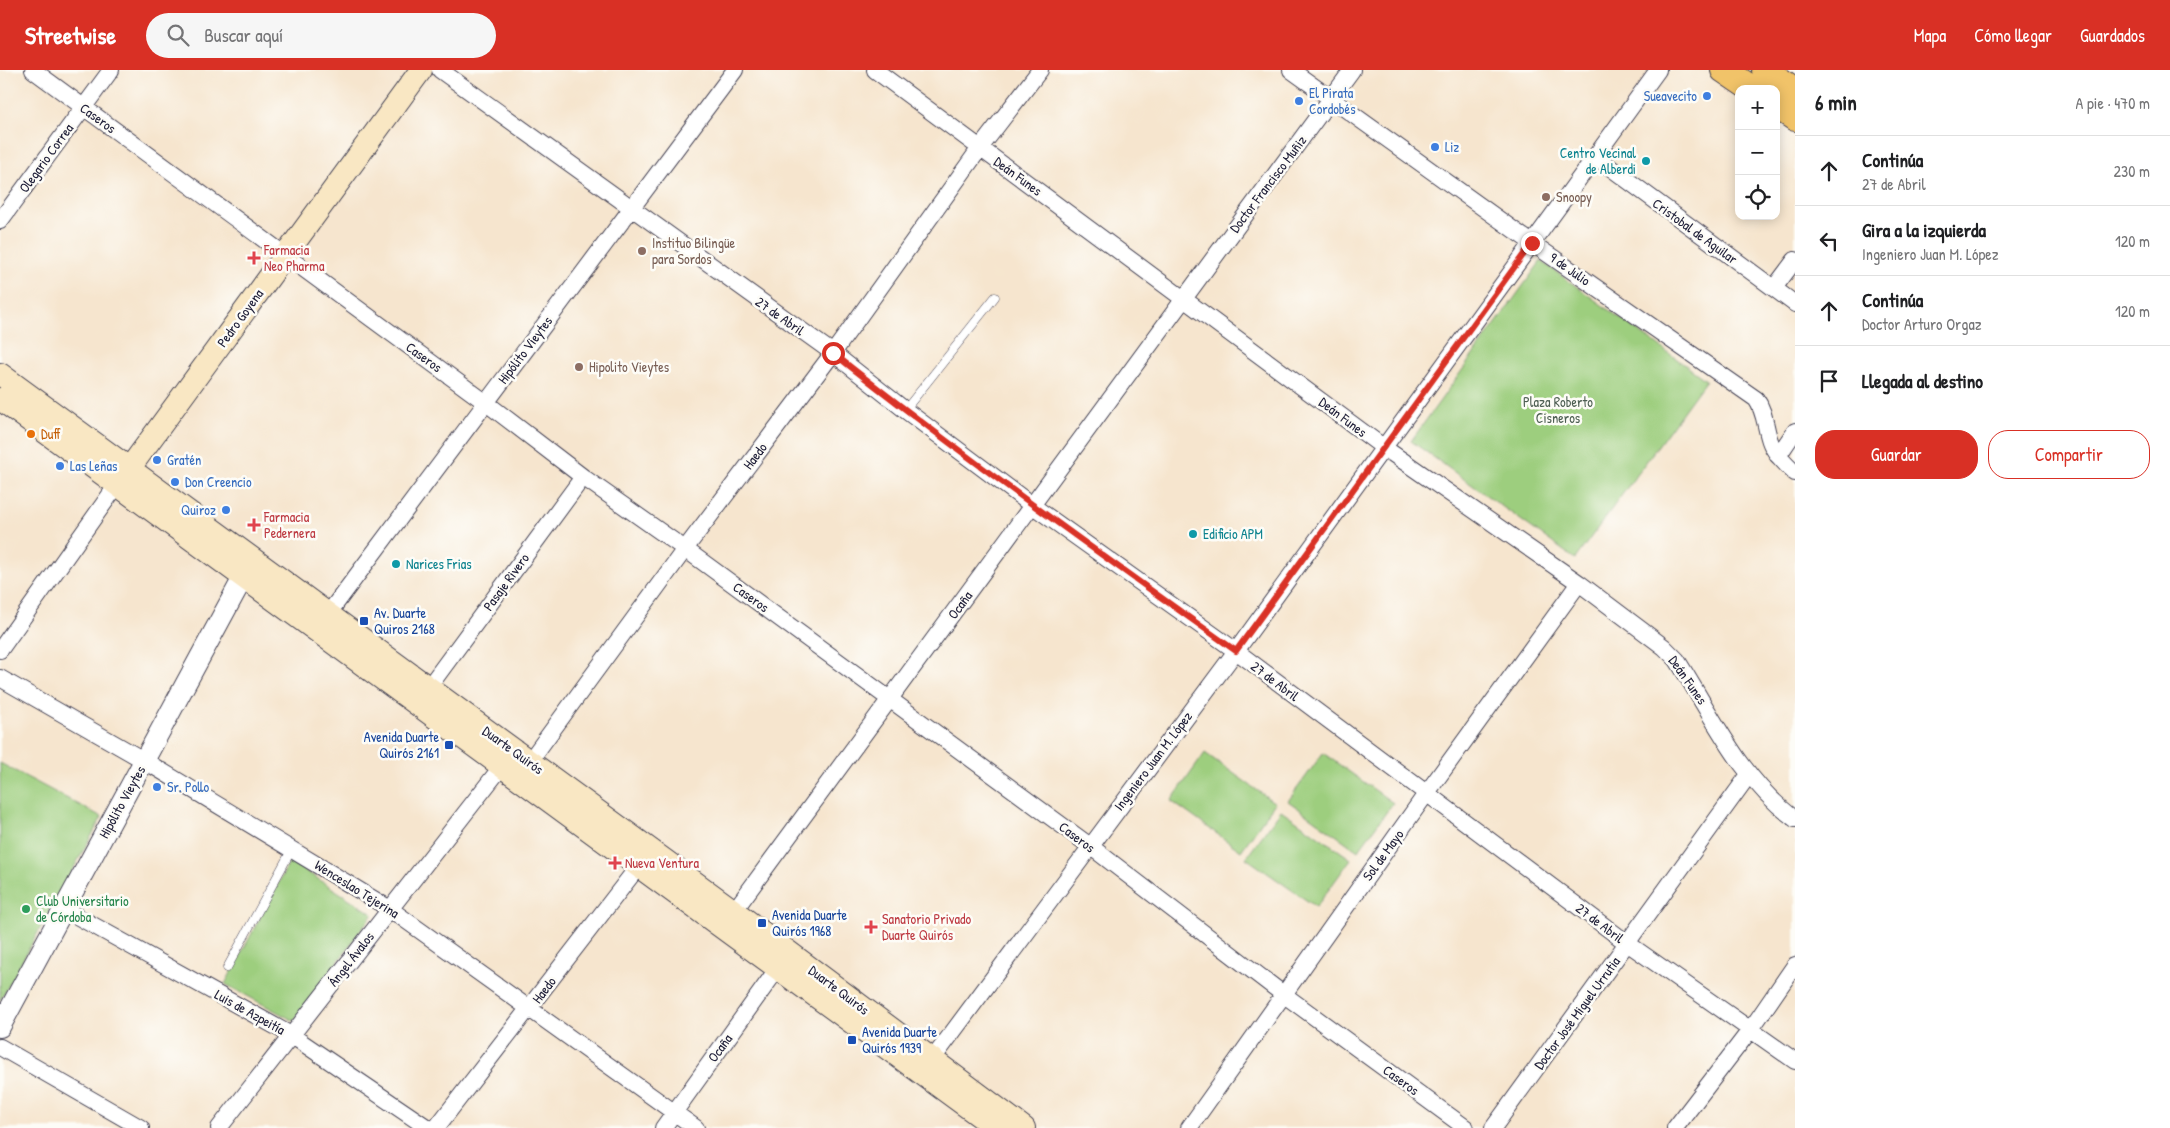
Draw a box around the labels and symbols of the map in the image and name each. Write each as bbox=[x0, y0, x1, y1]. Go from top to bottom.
place label: El Pirata Cordobés bbox=[1309, 83, 1356, 118]
place label: Sueavecito bbox=[1644, 86, 1697, 105]
marker: Sueavecito bbox=[1701, 90, 1713, 102]
marker: El Pirata Cordobés bbox=[1293, 95, 1305, 107]
street label: Caseros bbox=[76, 98, 120, 137]
street label: Olegario Correa bbox=[14, 119, 78, 197]
street label: Doctor Francisco Muñiz bbox=[1225, 131, 1310, 236]
place label: Liz bbox=[1445, 137, 1459, 156]
marker: Liz bbox=[1429, 141, 1441, 153]
place label: Centro Vecinal de Alberdi bbox=[1560, 143, 1636, 178]
street label: Deán Funes bbox=[990, 152, 1046, 200]
marker: Centro Vecinal de Alberdi bbox=[1640, 155, 1652, 167]
place label: Snoopy bbox=[1556, 187, 1592, 207]
marker: Snoopy bbox=[1540, 191, 1552, 203]
street label: Cristobal de Aguilar bbox=[1648, 193, 1742, 269]
route end bbox=[1521, 232, 1544, 255]
place label: Instituo Bilingüe para Sordos bbox=[652, 233, 735, 269]
place label: Farmacia Neo Pharma bbox=[263, 240, 325, 275]
marker: Instituo Bilingüe para Sordos bbox=[636, 245, 648, 257]
street label: 9 de Julio bbox=[1546, 248, 1595, 290]
marker: Farmacia Neo Pharma bbox=[248, 252, 260, 264]
street label: Pedro Goyena bbox=[212, 284, 268, 351]
street label: 27 de Abril bbox=[752, 292, 809, 340]
street label: Hipólito Vieytes bbox=[493, 312, 557, 388]
street label: Caseros bbox=[402, 337, 446, 376]
route start bbox=[822, 342, 845, 365]
place label: Hipolito Vieytes bbox=[589, 357, 669, 377]
marker: Hipolito Vieytes bbox=[573, 361, 585, 373]
street label: Deán Funes bbox=[1315, 392, 1371, 441]
park label: Plaza Roberto Cisneros bbox=[1523, 392, 1593, 427]
place label: Duff bbox=[41, 424, 61, 443]
marker: Duff bbox=[25, 428, 37, 440]
street label: Haedo bbox=[738, 438, 771, 473]
place label: Gratén bbox=[167, 450, 201, 469]
marker: Gratén bbox=[151, 454, 163, 466]
place label: Las Leñas bbox=[70, 456, 117, 475]
marker: Las Leñas bbox=[54, 460, 66, 472]
place label: Don Creencio bbox=[185, 472, 252, 491]
marker: Don Creencio bbox=[169, 476, 181, 488]
place label: Quiroz bbox=[181, 500, 216, 519]
marker: Quiroz bbox=[220, 504, 232, 516]
place label: Farmacia Pedernera bbox=[263, 507, 316, 542]
marker: Farmacia Pedernera bbox=[248, 519, 260, 531]
place label: Edificio APM bbox=[1203, 524, 1263, 543]
marker: Edificio APM bbox=[1187, 528, 1199, 540]
street label: Pasaje Rivero bbox=[478, 549, 534, 615]
place label: Narices Frias bbox=[406, 554, 472, 573]
marker: Narices Frias bbox=[390, 558, 402, 570]
street label: Caseros bbox=[729, 577, 773, 616]
street label: Ocaña bbox=[943, 586, 977, 623]
place label: Av. Duarte Quiros 2168 bbox=[374, 603, 435, 638]
marker: Av. Duarte Quiros 2168 bbox=[358, 615, 370, 627]
street label: Deán Funes bbox=[1665, 652, 1712, 708]
street label: 27 de Abril bbox=[1247, 656, 1304, 705]
street label: Ingeniero Juan M. López bbox=[1109, 707, 1197, 815]
street label: Duarte Quirós bbox=[479, 721, 548, 778]
place label: Avenida Duarte Quirós 2161 bbox=[364, 727, 439, 762]
marker: Avenida Duarte Quirós 2161 bbox=[443, 739, 455, 751]
street label: Hipólito Vieytes bbox=[94, 762, 150, 842]
place label: Sr. Pollo bbox=[167, 777, 209, 796]
marker: Sr. Pollo bbox=[151, 781, 163, 793]
street label: Caseros bbox=[1055, 817, 1099, 856]
street label: Sol de Mayo bbox=[1358, 825, 1409, 885]
place label: Nueva Ventura bbox=[625, 853, 700, 872]
street label: Wenceslao Tejerina bbox=[311, 855, 404, 923]
marker: Nueva Ventura bbox=[609, 857, 621, 869]
place label: Club Universitario de Córdoba bbox=[36, 891, 129, 926]
street label: 27 de Abril bbox=[1572, 898, 1629, 947]
marker: Club Universitario de Córdoba bbox=[20, 903, 32, 915]
place label: Avenida Duarte Quirós 1968 bbox=[772, 905, 848, 940]
place label: Sanatorio Privado Duarte Quirós bbox=[882, 909, 971, 944]
marker: Avenida Duarte Quirós 1968 bbox=[756, 917, 768, 929]
marker: Sanatorio Privado Duarte Quirós bbox=[864, 920, 878, 934]
street label: Ángel Ávalos bbox=[323, 927, 379, 991]
street label: Doctor José Miguel Urrutia bbox=[1529, 952, 1625, 1074]
street label: Duarte Quirós bbox=[805, 961, 873, 1019]
street label: Haedo bbox=[527, 972, 560, 1007]
street label: Luis de Azpeitía bbox=[211, 984, 289, 1040]
place label: Avenida Duarte Quirós 1939 bbox=[862, 1022, 938, 1057]
street label: Ocaña bbox=[703, 1029, 737, 1066]
marker: Avenida Duarte Quirós 1939 bbox=[846, 1034, 858, 1046]
street label: Caseros bbox=[1379, 1060, 1423, 1099]

